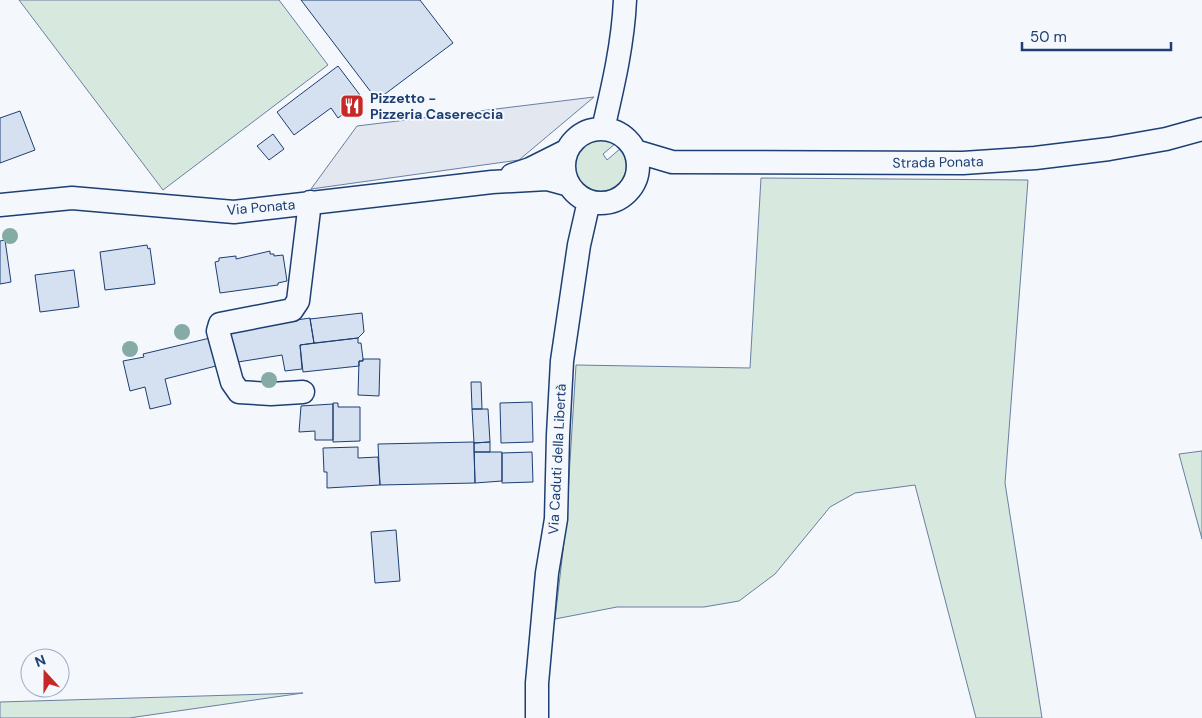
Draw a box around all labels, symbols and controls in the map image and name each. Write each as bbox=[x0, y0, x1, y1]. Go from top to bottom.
scale bar bbox=[1022, 20, 1171, 52]
text: 50 m bbox=[1030, 27, 1067, 47]
place label: Pizzetto - Pizzeria Casereccia bbox=[370, 89, 503, 123]
restaurant icon: Pizzetto - Pizzeria Casereccia bbox=[339, 93, 365, 119]
street label: Strada Ponata bbox=[892, 152, 984, 172]
street label: Via Ponata bbox=[226, 195, 296, 219]
street label: Via Caduti della Libertà bbox=[544, 383, 570, 535]
north arrow bbox=[20, 648, 70, 698]
text: N bbox=[32, 651, 48, 671]

